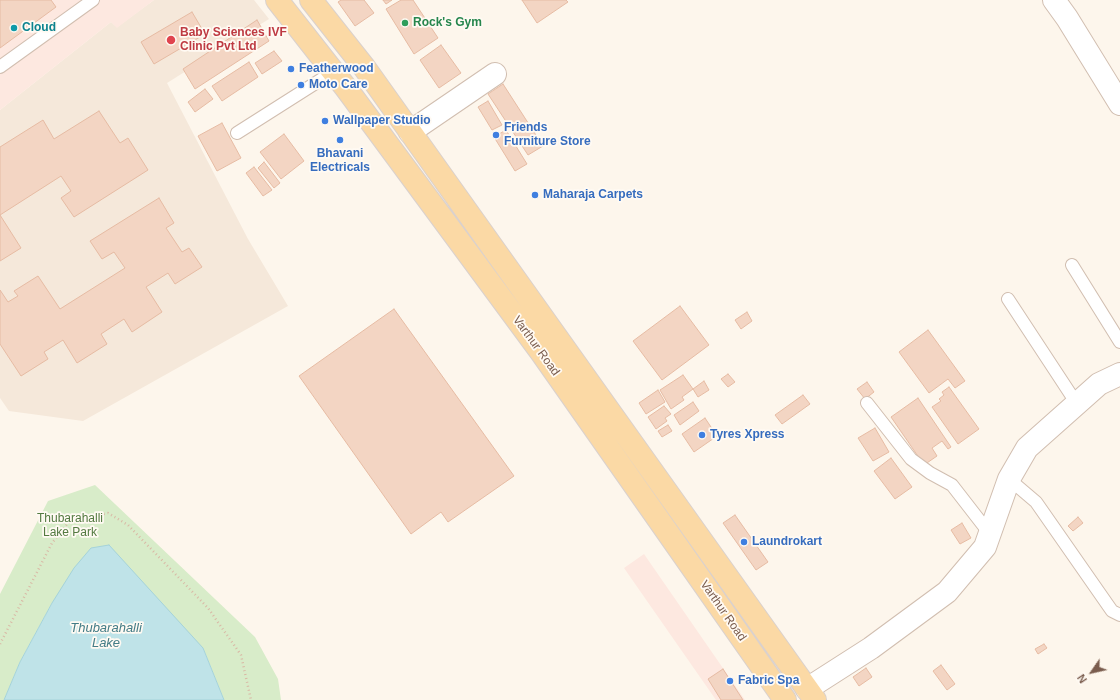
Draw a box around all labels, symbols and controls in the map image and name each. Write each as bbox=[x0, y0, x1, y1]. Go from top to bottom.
place label: Rock's Gym bbox=[413, 16, 482, 30]
marker: Rock's Gym bbox=[400, 18, 410, 28]
place label: Cloud bbox=[22, 21, 56, 35]
marker: Cloud bbox=[9, 23, 19, 33]
place label: Baby Sciences IVF Clinic Pvt Ltd bbox=[180, 26, 287, 54]
marker: Baby Sciences IVF Clinic Pvt Ltd bbox=[165, 34, 177, 46]
place label: Featherwood bbox=[299, 62, 374, 76]
marker: Featherwood bbox=[286, 64, 296, 74]
place label: Moto Care bbox=[309, 78, 368, 92]
marker: Moto Care bbox=[296, 80, 306, 90]
place label: Wallpaper Studio bbox=[333, 114, 431, 128]
marker: Wallpaper Studio bbox=[320, 116, 330, 126]
place label: Friends Furniture Store bbox=[504, 121, 591, 149]
marker: Friends Furniture Store bbox=[491, 130, 501, 140]
marker: Bhavani Electricals bbox=[335, 135, 345, 145]
place label: Bhavani Electricals bbox=[310, 147, 370, 175]
place label: Maharaja Carpets bbox=[543, 188, 643, 202]
marker: Maharaja Carpets bbox=[530, 190, 540, 200]
street label: Varthur Road bbox=[509, 313, 563, 379]
place label: Tyres Xpress bbox=[710, 428, 784, 442]
marker: Tyres Xpress bbox=[697, 430, 707, 440]
park label: Thubarahalli Lake Park bbox=[37, 512, 103, 540]
place label: Laundrokart bbox=[752, 535, 822, 549]
marker: Laundrokart bbox=[739, 537, 749, 547]
street label: Varthur Road bbox=[697, 578, 749, 644]
water label: Thubarahalli Lake bbox=[70, 620, 142, 651]
north arrow bbox=[1072, 652, 1112, 692]
text: N bbox=[1075, 672, 1089, 685]
place label: Fabric Spa bbox=[738, 674, 799, 688]
marker: Fabric Spa bbox=[725, 676, 735, 686]

